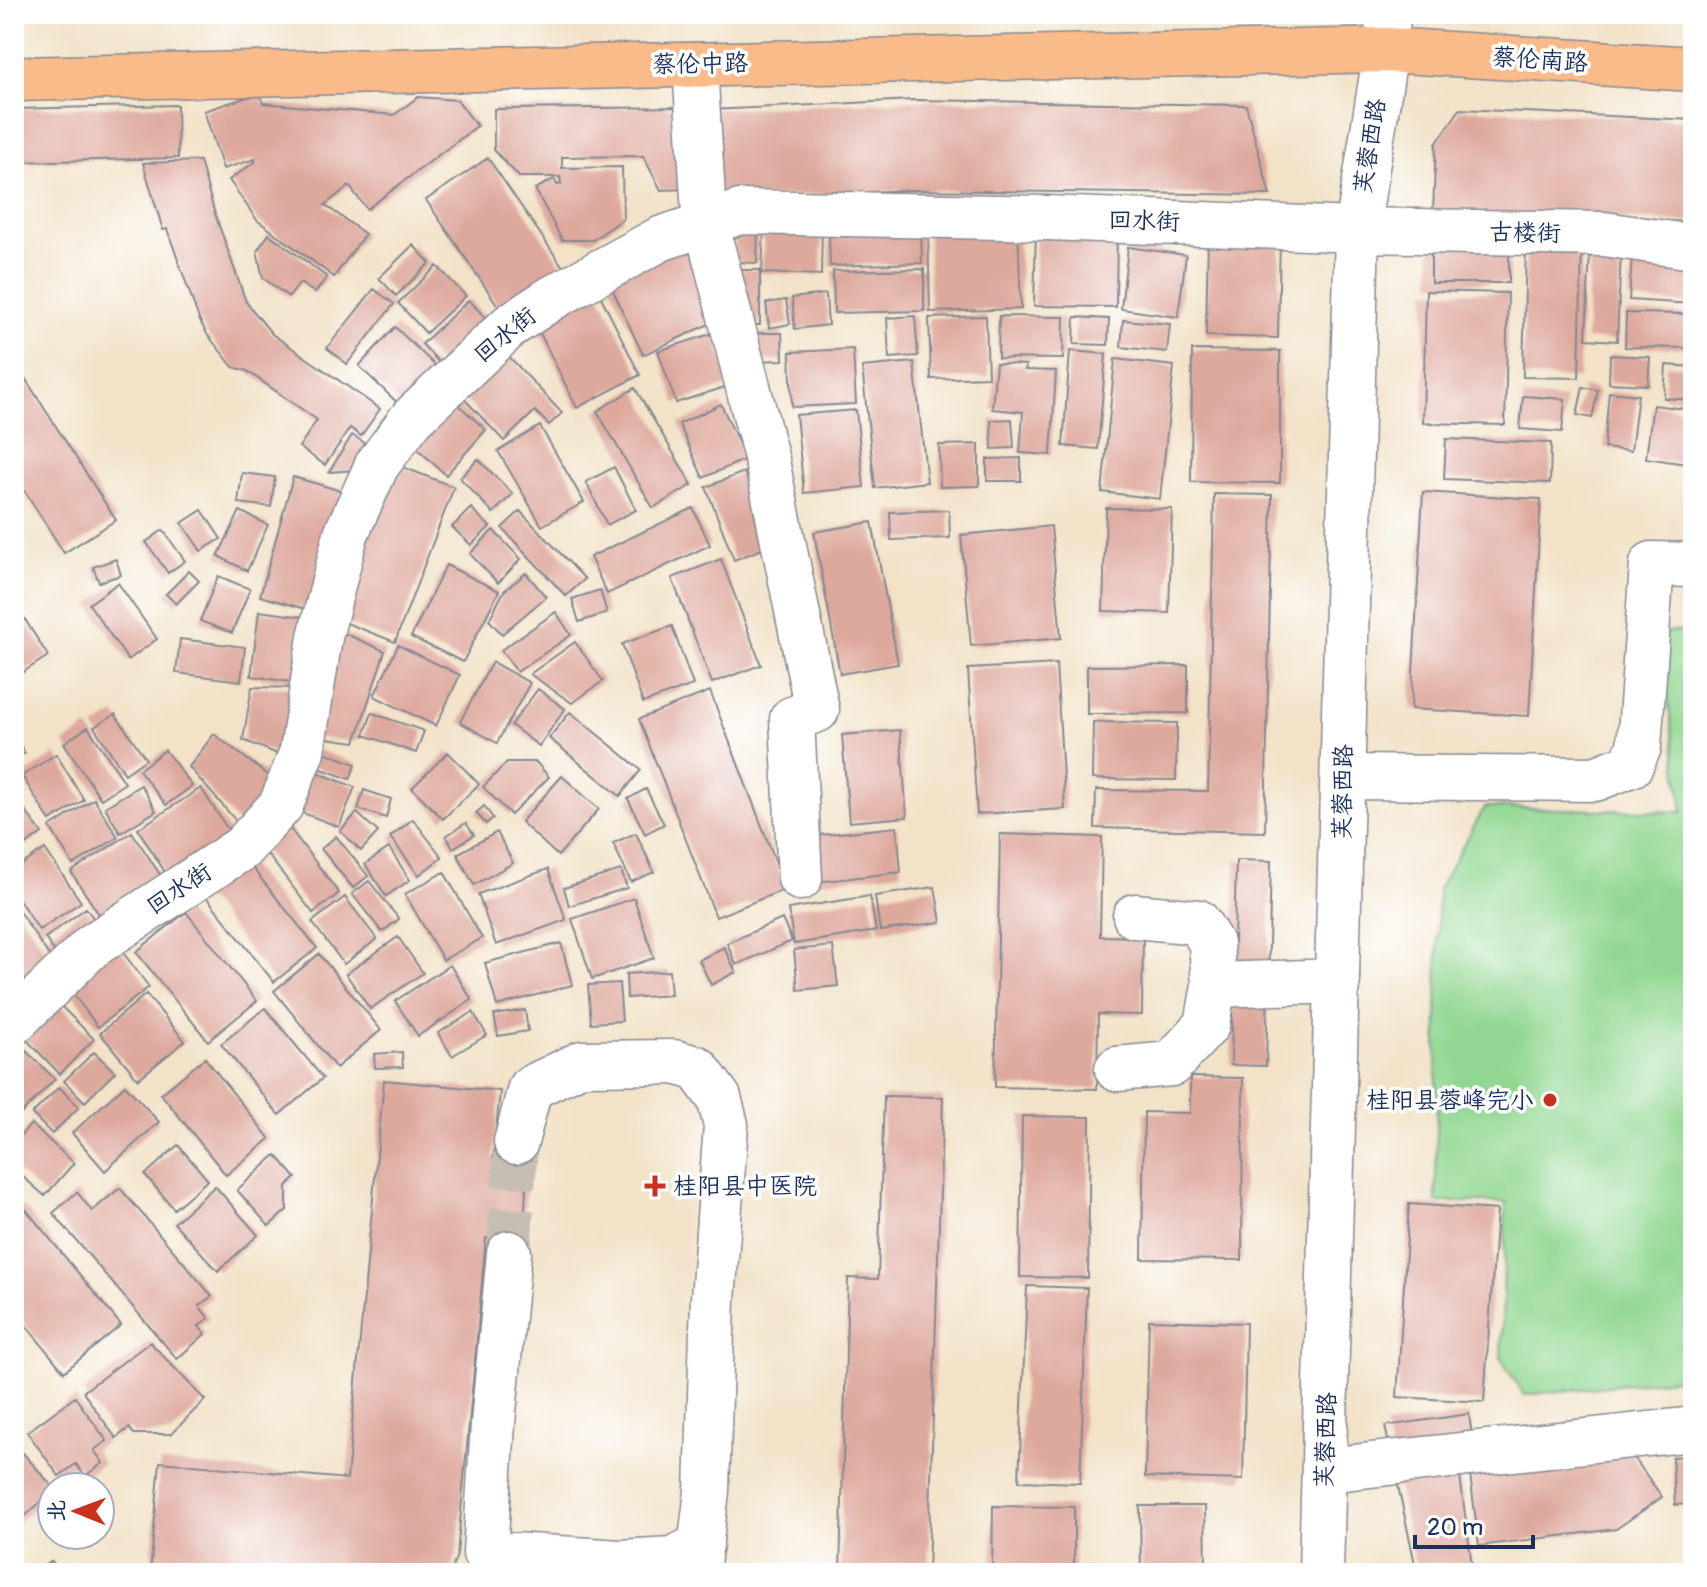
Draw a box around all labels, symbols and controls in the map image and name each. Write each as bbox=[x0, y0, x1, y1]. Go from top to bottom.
street label: 蔡伦南路 bbox=[1491, 42, 1589, 78]
street label: 蔡伦中路 bbox=[652, 49, 748, 79]
street label: 芙蓉西路 bbox=[1348, 96, 1392, 196]
street label: 回水街 bbox=[1108, 205, 1180, 237]
street label: 古楼街 bbox=[1489, 218, 1561, 248]
street label: 回水街 bbox=[468, 301, 542, 369]
street label: 芙蓉西路 bbox=[1328, 744, 1358, 840]
street label: 回水街 bbox=[141, 857, 217, 921]
place label: 桂阳县蓉峰完小 bbox=[1366, 1086, 1534, 1115]
marker: 桂阳县蓉峰完小 bbox=[1541, 1091, 1559, 1109]
place label: 桂阳县中医院 bbox=[673, 1172, 817, 1201]
marker: 桂阳县中医院 bbox=[644, 1175, 666, 1197]
street label: 芙蓉西路 bbox=[1310, 1392, 1342, 1488]
north arrow bbox=[36, 1471, 116, 1551]
text: 北 bbox=[43, 1499, 71, 1522]
scale bar bbox=[1415, 1499, 1533, 1549]
text: 20 m bbox=[1427, 1513, 1483, 1542]

